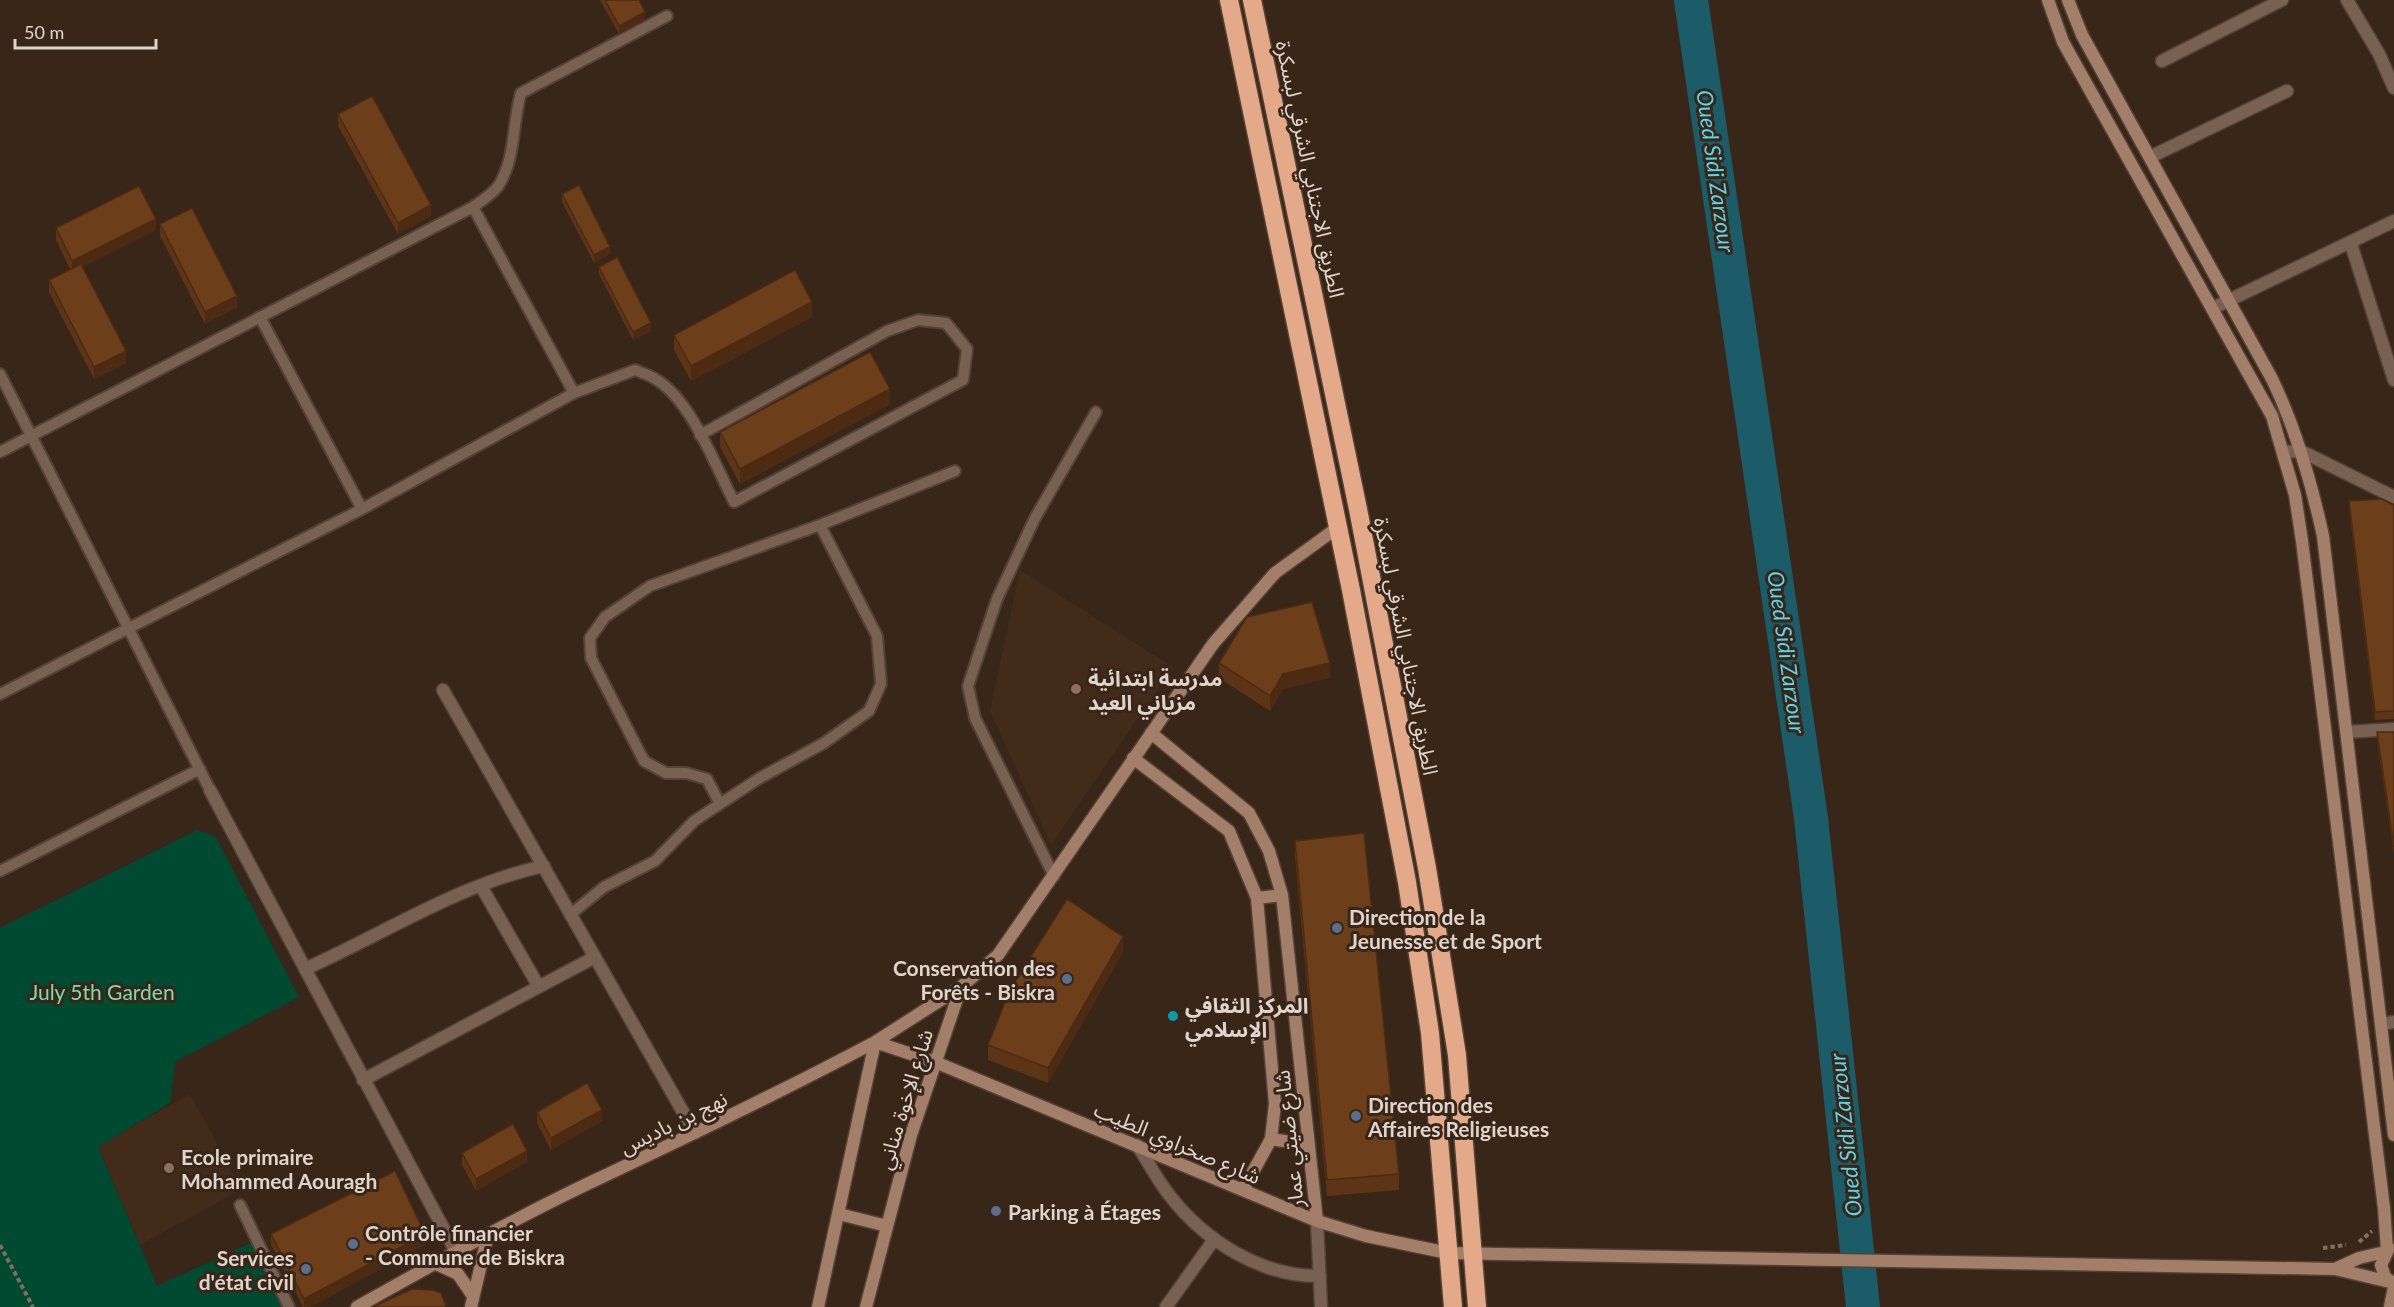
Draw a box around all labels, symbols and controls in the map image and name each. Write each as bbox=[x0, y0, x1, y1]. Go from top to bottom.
scale bar bbox=[15, 12, 156, 50]
text: 50 m bbox=[24, 21, 64, 43]
street label: الطريق الاجتنابي الشرقي لبسكرة bbox=[1267, 38, 1350, 301]
water label: Oued Sidi Zarzour bbox=[1691, 88, 1741, 254]
street label: الطريق الاجتنابي الشرقي لبسكرة bbox=[1365, 515, 1444, 778]
water label: Oued Sidi Zarzour bbox=[1762, 569, 1812, 735]
place label: مدرسة ابتدائية مزياني العيد bbox=[1088, 665, 1223, 719]
marker: مدرسة ابتدائية مزياني العيد bbox=[1069, 682, 1083, 696]
place label: Direction de la Jeunesse et de Sport bbox=[1349, 904, 1542, 953]
marker: Direction de la Jeunesse et de Sport bbox=[1330, 921, 1344, 935]
place label: Conservation des Forêts - Biskra bbox=[893, 955, 1055, 1004]
marker: Conservation des Forêts - Biskra bbox=[1060, 972, 1074, 986]
park label: July 5th Garden bbox=[29, 979, 175, 1004]
place label: المركز الثقافي الإسلامي bbox=[1185, 992, 1309, 1046]
marker: المركز الثقافي الإسلامي bbox=[1166, 1009, 1180, 1023]
street label: شارع الإخوة مناني bbox=[871, 1026, 942, 1173]
water label: Oued Sidi Zarzour bbox=[1823, 1052, 1867, 1218]
street label: شارع ضيتي عمار bbox=[1268, 1068, 1313, 1210]
street label: نهج بن باديس bbox=[615, 1085, 733, 1162]
place label: Direction des Affaires Religieuses bbox=[1367, 1092, 1549, 1141]
street label: شارع صخراوي الطيب bbox=[1089, 1096, 1265, 1193]
marker: Direction des Affaires Religieuses bbox=[1349, 1109, 1363, 1123]
place label: Ecole primaire Mohammed Aouragh bbox=[181, 1144, 377, 1193]
marker: Ecole primaire Mohammed Aouragh bbox=[162, 1161, 176, 1175]
place label: Parking à Étages bbox=[1008, 1199, 1161, 1224]
marker: Parking à Étages bbox=[989, 1204, 1003, 1218]
place label: Contrôle financier - Commune de Biskra bbox=[365, 1220, 565, 1269]
marker: Contrôle financier - Commune de Biskra bbox=[346, 1237, 360, 1251]
place label: Services d'état civil bbox=[199, 1245, 294, 1294]
marker: Services d'état civil bbox=[299, 1262, 313, 1276]

